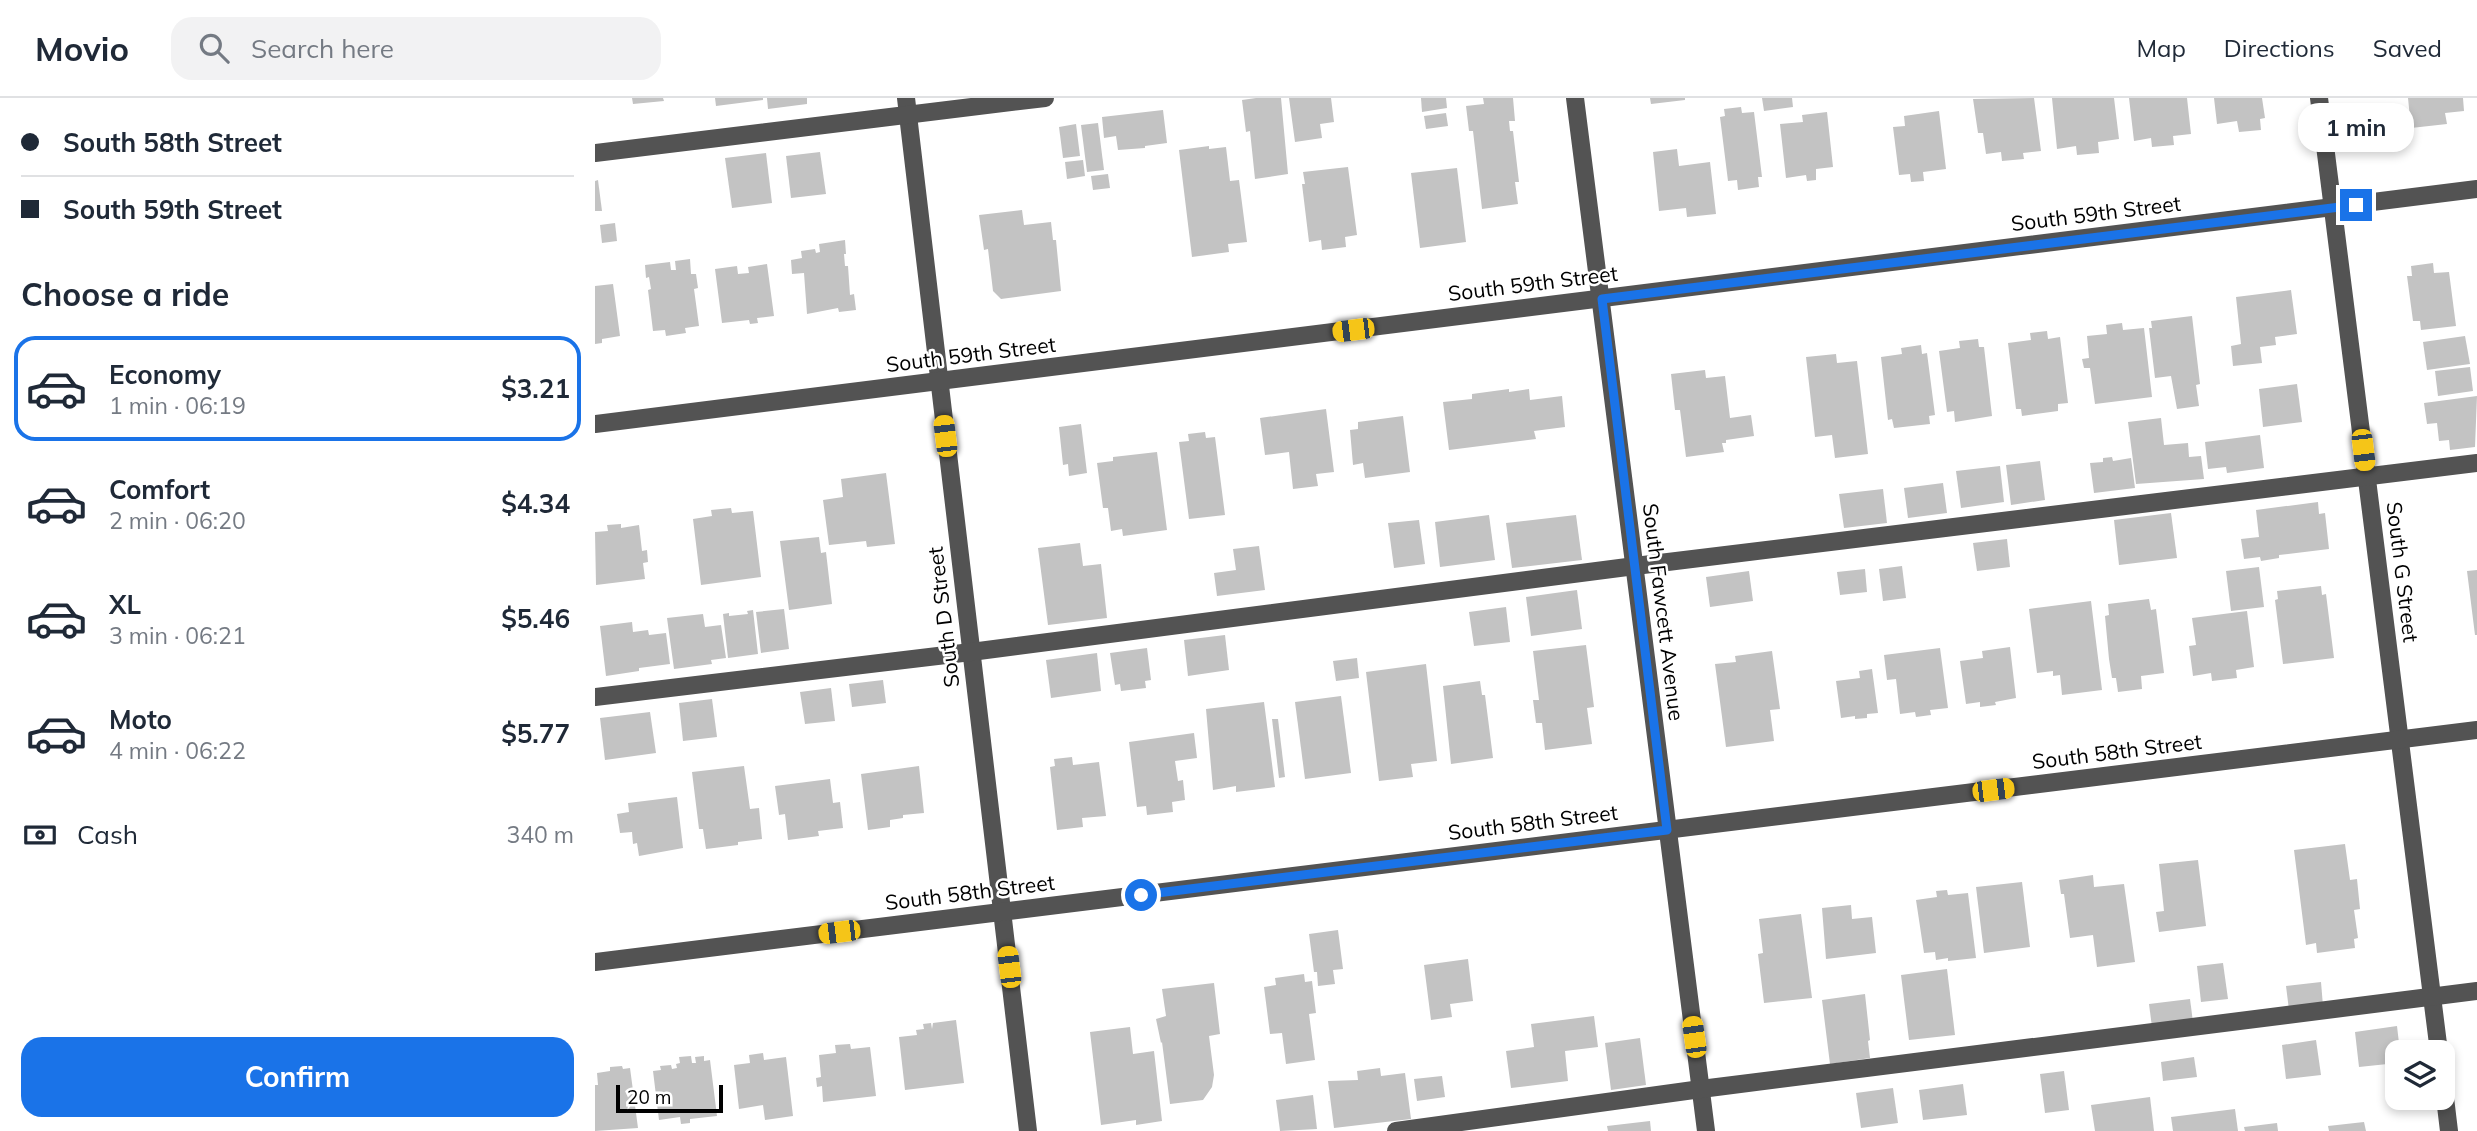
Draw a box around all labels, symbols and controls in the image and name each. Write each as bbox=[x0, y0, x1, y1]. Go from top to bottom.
search box bbox=[171, 17, 661, 80]
text: Movio bbox=[35, 28, 129, 69]
icon: search bbox=[195, 29, 233, 67]
text: Search here bbox=[251, 32, 394, 65]
text: Map bbox=[2136, 33, 2186, 63]
text: Directions bbox=[2224, 33, 2335, 63]
text: Saved bbox=[2373, 33, 2442, 63]
callout: 1 min bbox=[2298, 104, 2414, 153]
text: 1 min bbox=[2326, 113, 2386, 142]
text: South 58th Street bbox=[63, 126, 282, 159]
route end bbox=[2340, 189, 2372, 221]
street label: South 59th Street bbox=[2010, 190, 2182, 236]
text: South 59th Street bbox=[63, 193, 282, 226]
street label: South 59th Street bbox=[1447, 260, 1619, 306]
text: Choose a ride bbox=[21, 274, 229, 314]
car bbox=[1331, 317, 1376, 343]
street label: South 59th Street bbox=[885, 331, 1057, 377]
icon: car bbox=[25, 357, 88, 420]
text: Economy bbox=[109, 358, 221, 391]
text: $3.21 bbox=[501, 372, 570, 405]
text: 1 min · 06:19 bbox=[109, 391, 246, 420]
car bbox=[933, 414, 958, 458]
car bbox=[2351, 428, 2376, 472]
icon: car bbox=[25, 472, 88, 535]
text: Comfort bbox=[109, 473, 210, 506]
text: $4.34 bbox=[501, 487, 570, 520]
street label: South G Street bbox=[2381, 500, 2425, 644]
street label: South Fawcett Avenue bbox=[1638, 502, 1690, 722]
text: 2 min · 06:20 bbox=[109, 506, 246, 535]
street label: South D Street bbox=[921, 545, 965, 689]
icon: car bbox=[25, 587, 88, 650]
text: XL bbox=[109, 588, 141, 621]
text: $5.46 bbox=[501, 602, 570, 635]
text: 3 min · 06:21 bbox=[109, 621, 246, 650]
icon: car bbox=[25, 702, 88, 765]
text: Moto bbox=[109, 703, 172, 736]
text: $5.77 bbox=[501, 717, 570, 750]
street label: South 58th Street bbox=[2031, 728, 2203, 774]
text: 4 min · 06:22 bbox=[109, 736, 246, 765]
car bbox=[1971, 777, 2016, 803]
street label: South 58th Street bbox=[1447, 799, 1619, 845]
icon: cash bbox=[21, 816, 59, 854]
text: Cash bbox=[77, 818, 138, 851]
text: 340 m bbox=[506, 820, 574, 849]
street label: South 58th Street bbox=[884, 869, 1056, 915]
route start bbox=[1125, 879, 1157, 911]
car bbox=[817, 919, 862, 945]
car bbox=[997, 945, 1022, 989]
car bbox=[1681, 1015, 1708, 1059]
button: Confirm bbox=[21, 1037, 574, 1117]
map controls bbox=[2385, 1040, 2455, 1110]
button: layers bbox=[2385, 1040, 2455, 1110]
scale bar bbox=[616, 1082, 723, 1114]
text: 20 m bbox=[627, 1085, 671, 1109]

